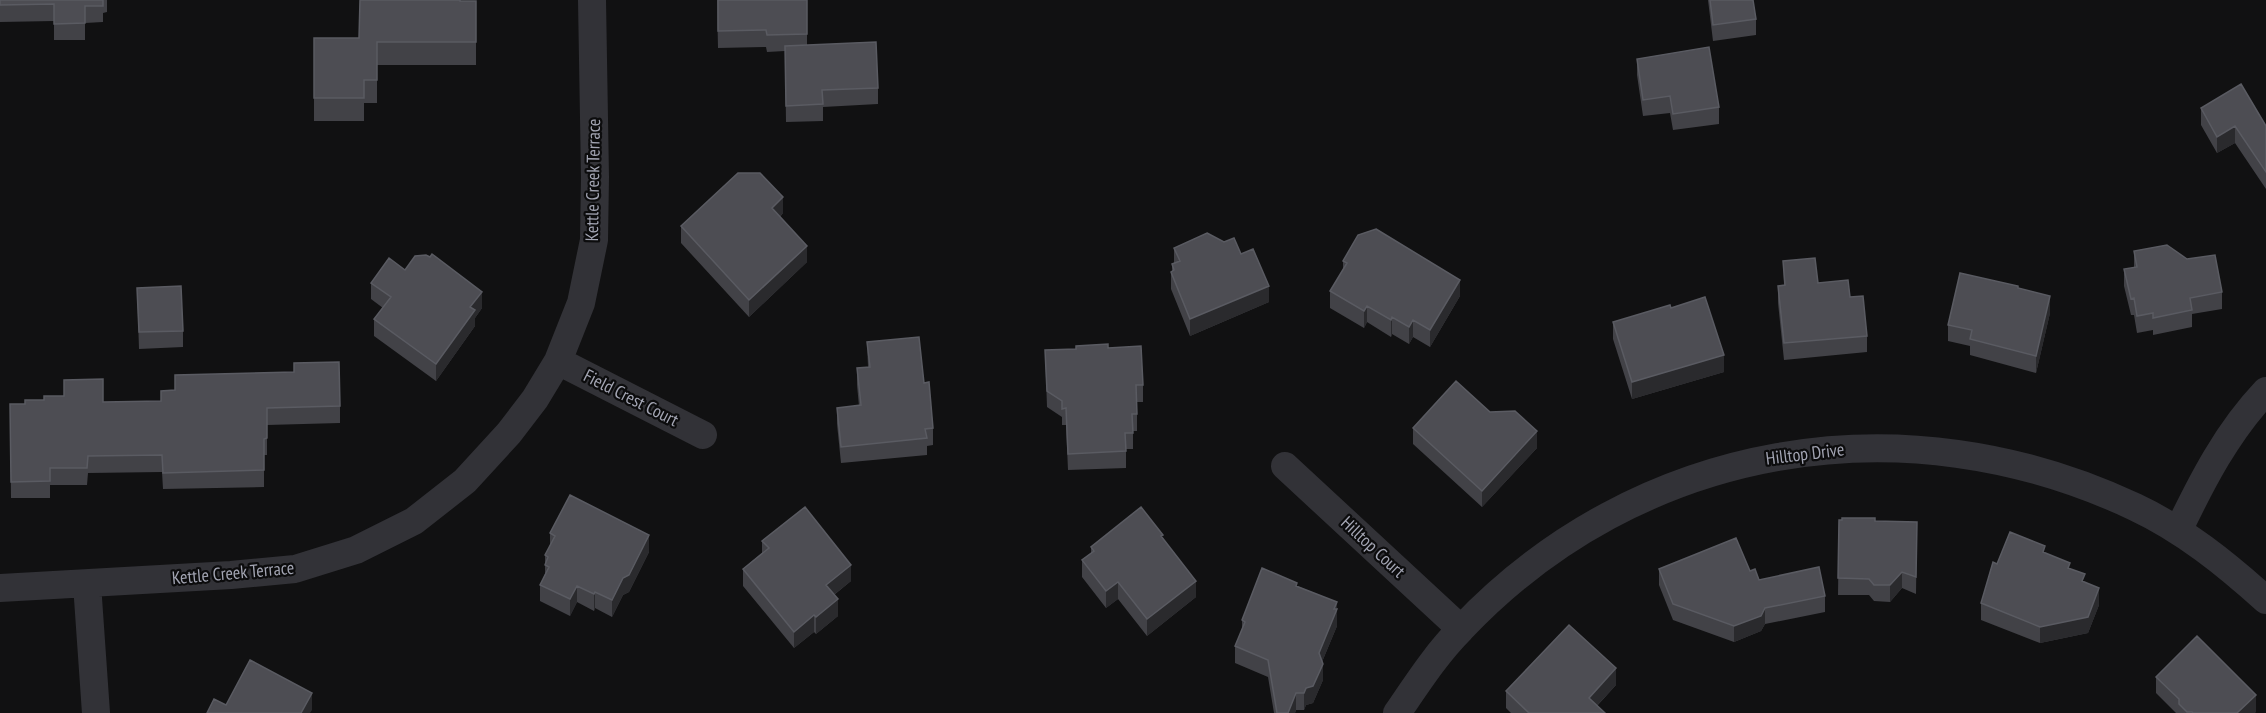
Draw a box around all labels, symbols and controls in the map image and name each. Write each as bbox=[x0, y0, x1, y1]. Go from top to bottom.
street label: Kettle Creek Terrace bbox=[580, 118, 605, 242]
street label: Field Crest Court bbox=[580, 364, 683, 431]
street label: Hilltop Drive bbox=[1764, 437, 1845, 470]
street label: Hilltop Court bbox=[1336, 511, 1410, 582]
street label: Kettle Creek Terrace bbox=[171, 556, 295, 589]

